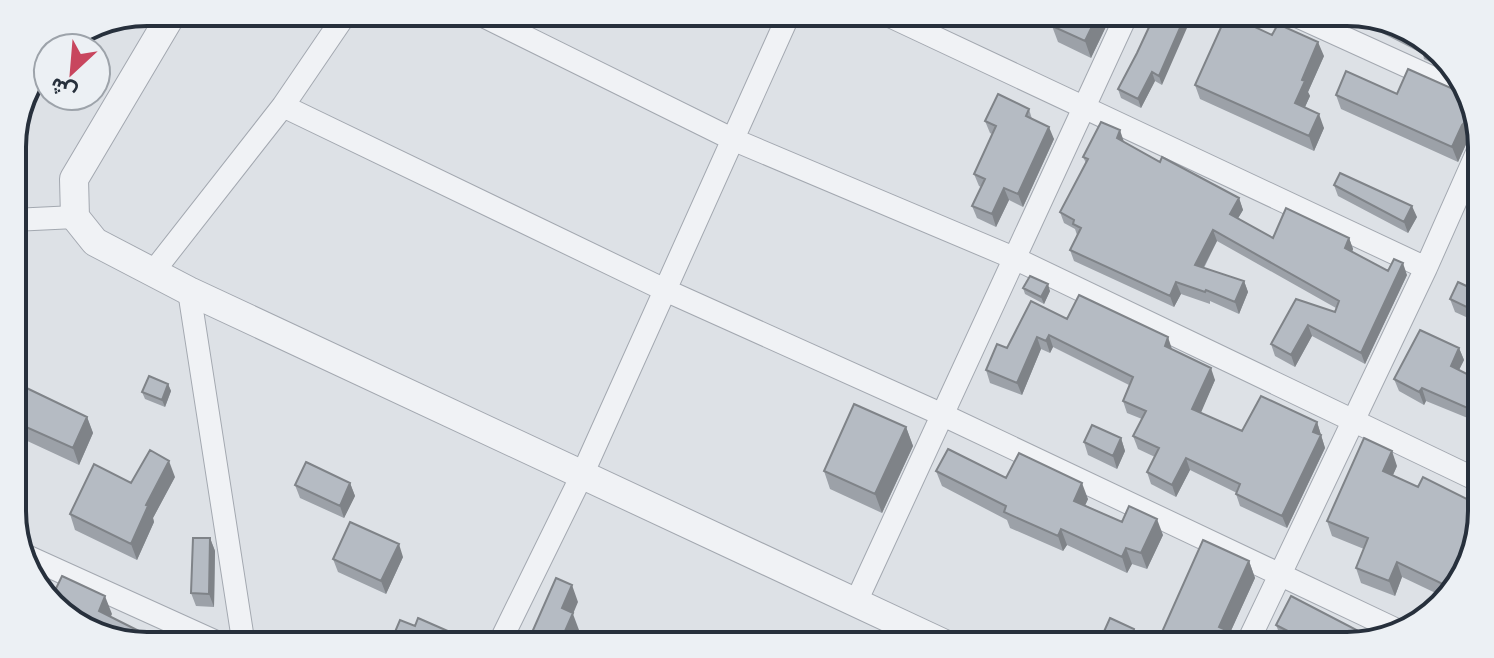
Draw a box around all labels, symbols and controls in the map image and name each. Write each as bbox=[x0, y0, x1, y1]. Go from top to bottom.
north arrow bbox=[32, 32, 112, 112]
text: ش bbox=[46, 72, 81, 107]

